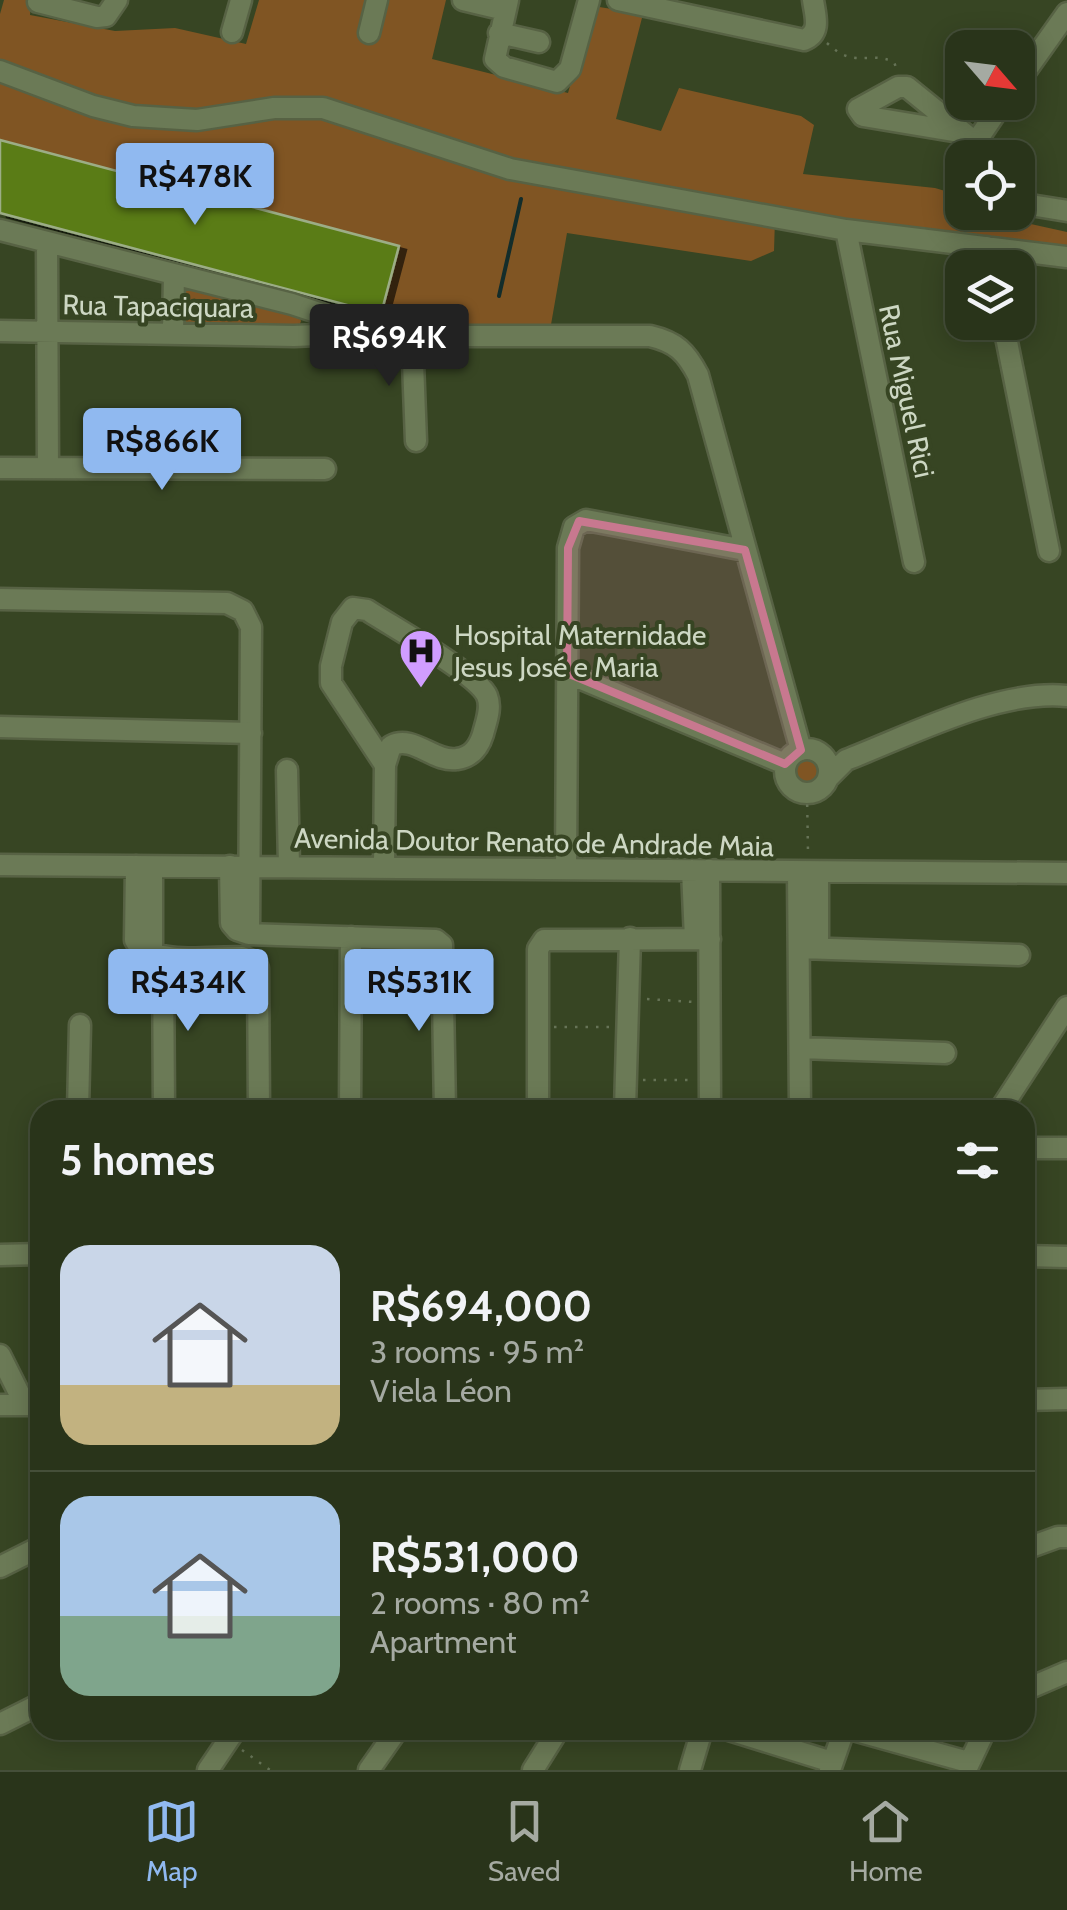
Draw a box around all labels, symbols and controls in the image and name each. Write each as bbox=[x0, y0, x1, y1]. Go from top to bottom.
north arrow bbox=[945, 30, 1035, 120]
map controls bbox=[945, 30, 1035, 340]
button: locate bbox=[945, 140, 1035, 230]
pin: R$478K bbox=[114, 143, 276, 228]
text: R$478K bbox=[138, 156, 252, 195]
button: layers bbox=[945, 250, 1035, 340]
street label: Rua Tapaciquara bbox=[62, 287, 254, 325]
street label: Rua Miguel Rici bbox=[872, 301, 942, 481]
pin: R$694K bbox=[308, 304, 470, 389]
text: R$694K bbox=[332, 317, 446, 356]
pin: R$866K bbox=[81, 408, 243, 493]
text: R$866K bbox=[105, 421, 219, 460]
place label: Hospital Maternidade Jesus José e Maria bbox=[453, 618, 706, 684]
hospital icon: Hospital Maternidade Jesus José e Maria bbox=[398, 628, 444, 689]
street label: Avenida Doutor Renato de Andrade Maia bbox=[294, 821, 775, 863]
pin: R$434K bbox=[107, 949, 269, 1034]
pin: R$531K bbox=[338, 949, 500, 1034]
text: R$434K bbox=[130, 962, 246, 1001]
text: R$531K bbox=[367, 962, 471, 1001]
icon: filters bbox=[950, 1133, 1005, 1188]
text: 5 homes bbox=[60, 1134, 215, 1186]
text: R$694,000 bbox=[370, 1280, 592, 1332]
icon: home bbox=[140, 1285, 260, 1405]
text: 3 rooms · 95 m² bbox=[370, 1332, 584, 1371]
text: Viela Léon bbox=[370, 1371, 512, 1410]
text: R$531,000 bbox=[370, 1531, 580, 1583]
icon: home bbox=[140, 1536, 260, 1656]
text: 2 rooms · 80 m² bbox=[370, 1583, 590, 1622]
text: Apartment bbox=[370, 1622, 517, 1661]
tab: Map bbox=[144, 1794, 199, 1888]
tab: Saved bbox=[488, 1794, 561, 1888]
tab: Home bbox=[849, 1794, 923, 1888]

